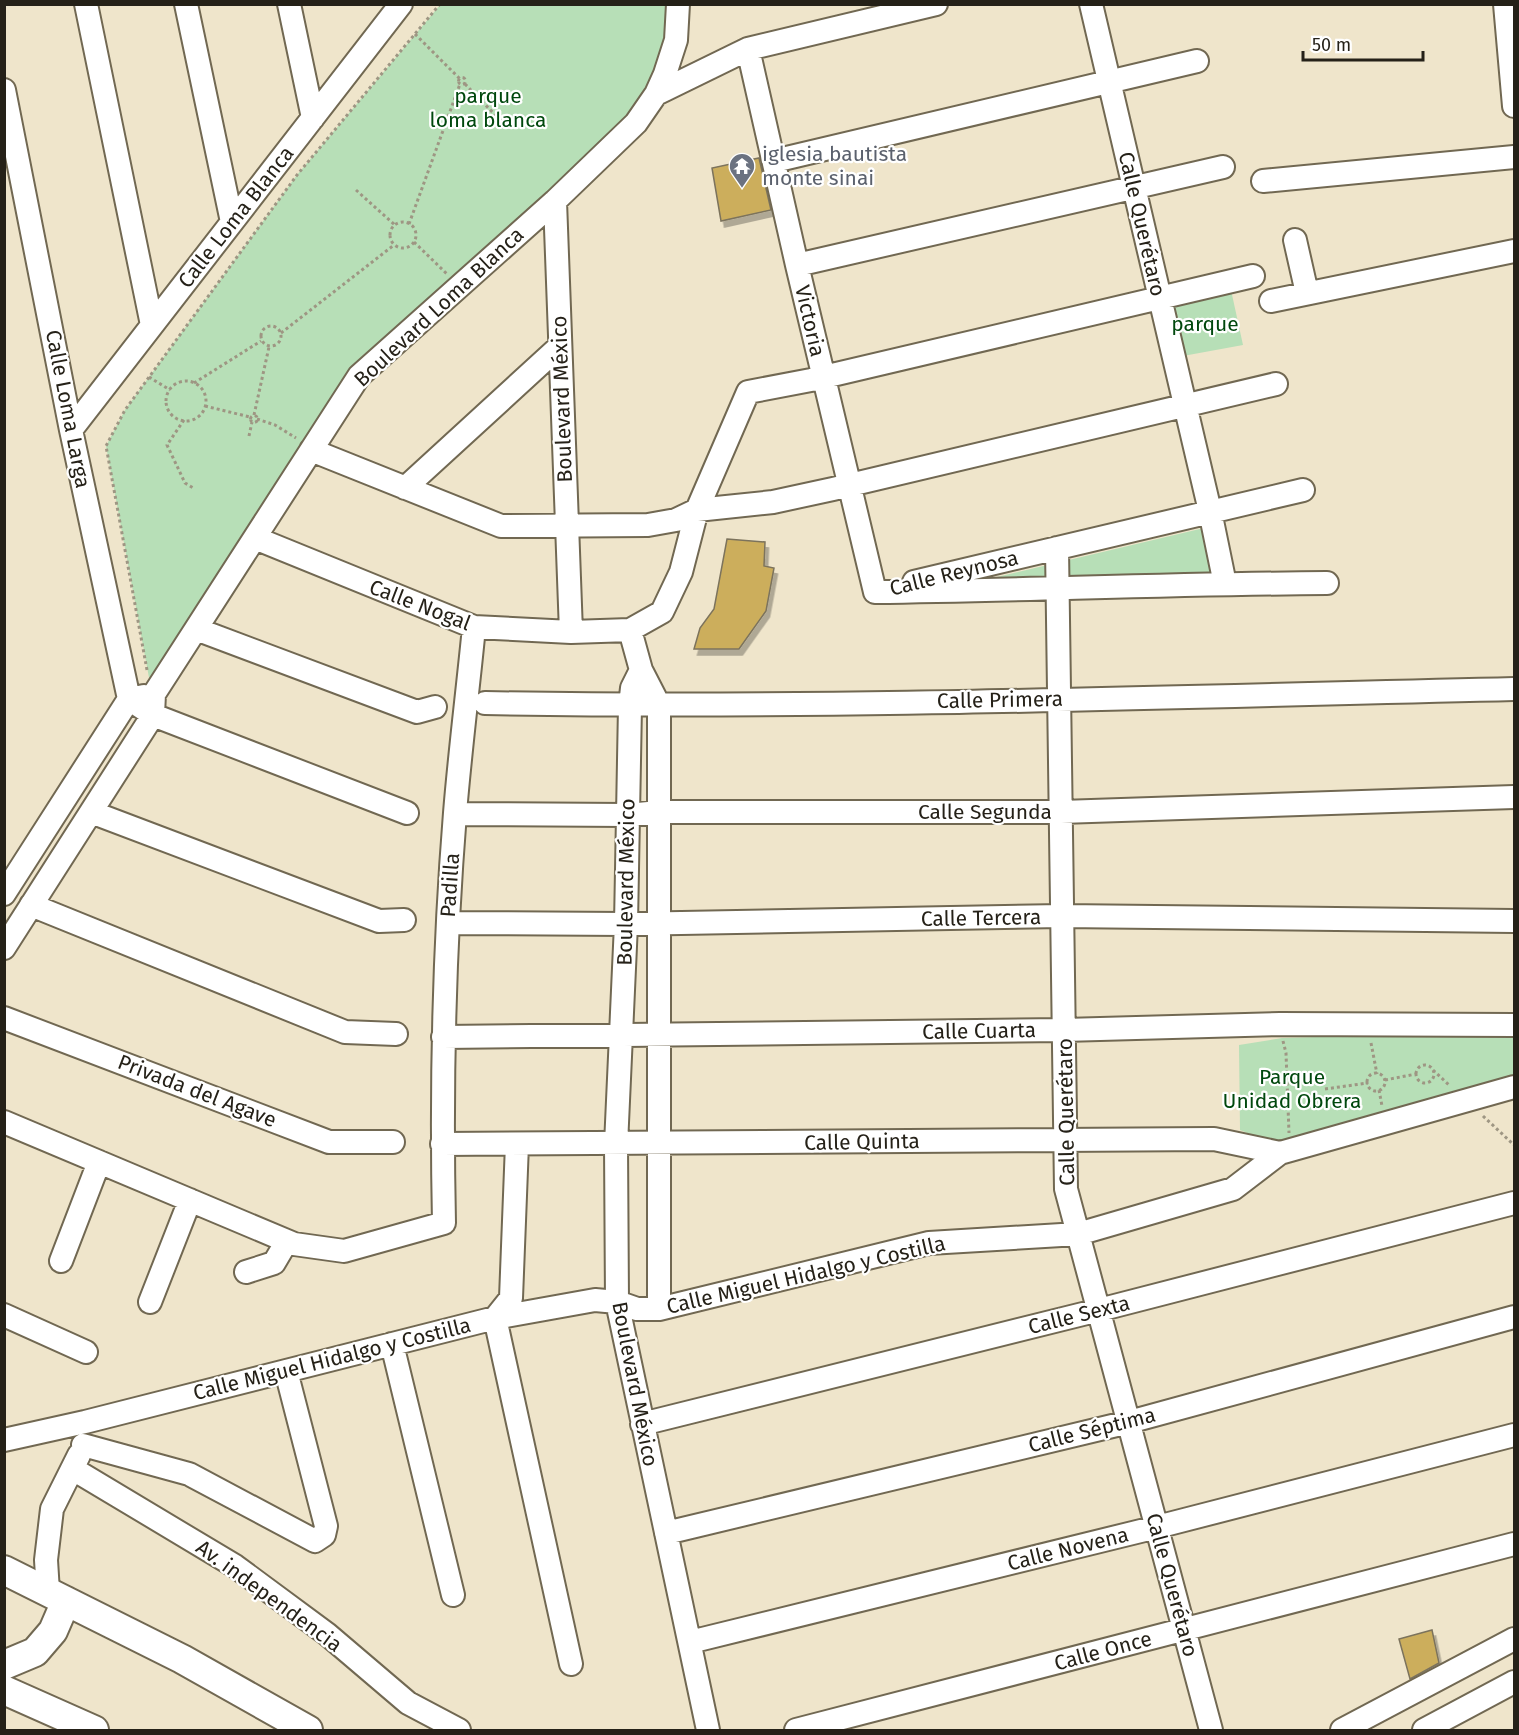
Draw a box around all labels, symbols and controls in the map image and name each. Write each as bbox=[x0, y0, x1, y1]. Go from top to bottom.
scale bar bbox=[1303, 24, 1423, 62]
text: 50 m bbox=[1312, 34, 1351, 56]
park label: parque loma blanca bbox=[430, 83, 546, 133]
street label: Calle Loma Blanca bbox=[173, 141, 299, 293]
place label: iglesia bautista monte sinai bbox=[762, 141, 907, 191]
street label: Calle Querétaro bbox=[1113, 149, 1171, 299]
temple icon: iglesia bautista monte sinai bbox=[727, 151, 757, 189]
street label: Boulevard Loma Blanca bbox=[349, 222, 529, 392]
street label: Victoria bbox=[789, 283, 831, 359]
park label: parque bbox=[1171, 311, 1239, 337]
street label: Boulevard México bbox=[546, 315, 578, 483]
street label: Calle Loma Larga bbox=[40, 328, 96, 490]
street label: Calle Reynosa bbox=[887, 544, 1021, 602]
street label: Calle Nogal bbox=[366, 574, 474, 636]
street label: Calle Primera bbox=[937, 686, 1063, 714]
street label: Boulevard México bbox=[612, 798, 640, 966]
street label: Calle Segunda bbox=[918, 799, 1052, 825]
street label: Padilla bbox=[435, 852, 465, 918]
street label: Calle Tercera bbox=[921, 904, 1041, 932]
street label: Calle Cuarta bbox=[922, 1017, 1036, 1045]
street label: Calle Querétaro bbox=[1052, 1038, 1080, 1186]
street label: Privada del Agave bbox=[114, 1049, 280, 1133]
park label: Parque Unidad Obrera bbox=[1223, 1064, 1361, 1114]
street label: Calle Quinta bbox=[804, 1128, 920, 1156]
street label: Calle Miguel Hidalgo y Costilla bbox=[664, 1230, 948, 1320]
street label: Calle Sexta bbox=[1026, 1290, 1132, 1340]
street label: Boulevard México bbox=[606, 1299, 664, 1469]
street label: Calle Miguel Hidalgo y Costilla bbox=[190, 1312, 474, 1406]
street label: Calle Séptima bbox=[1026, 1402, 1158, 1458]
street label: Calle Querétaro bbox=[1140, 1510, 1204, 1660]
street label: Calle Novena bbox=[1005, 1521, 1131, 1577]
street label: Av. independencia bbox=[191, 1534, 347, 1658]
street label: Calle Once bbox=[1051, 1626, 1155, 1676]

